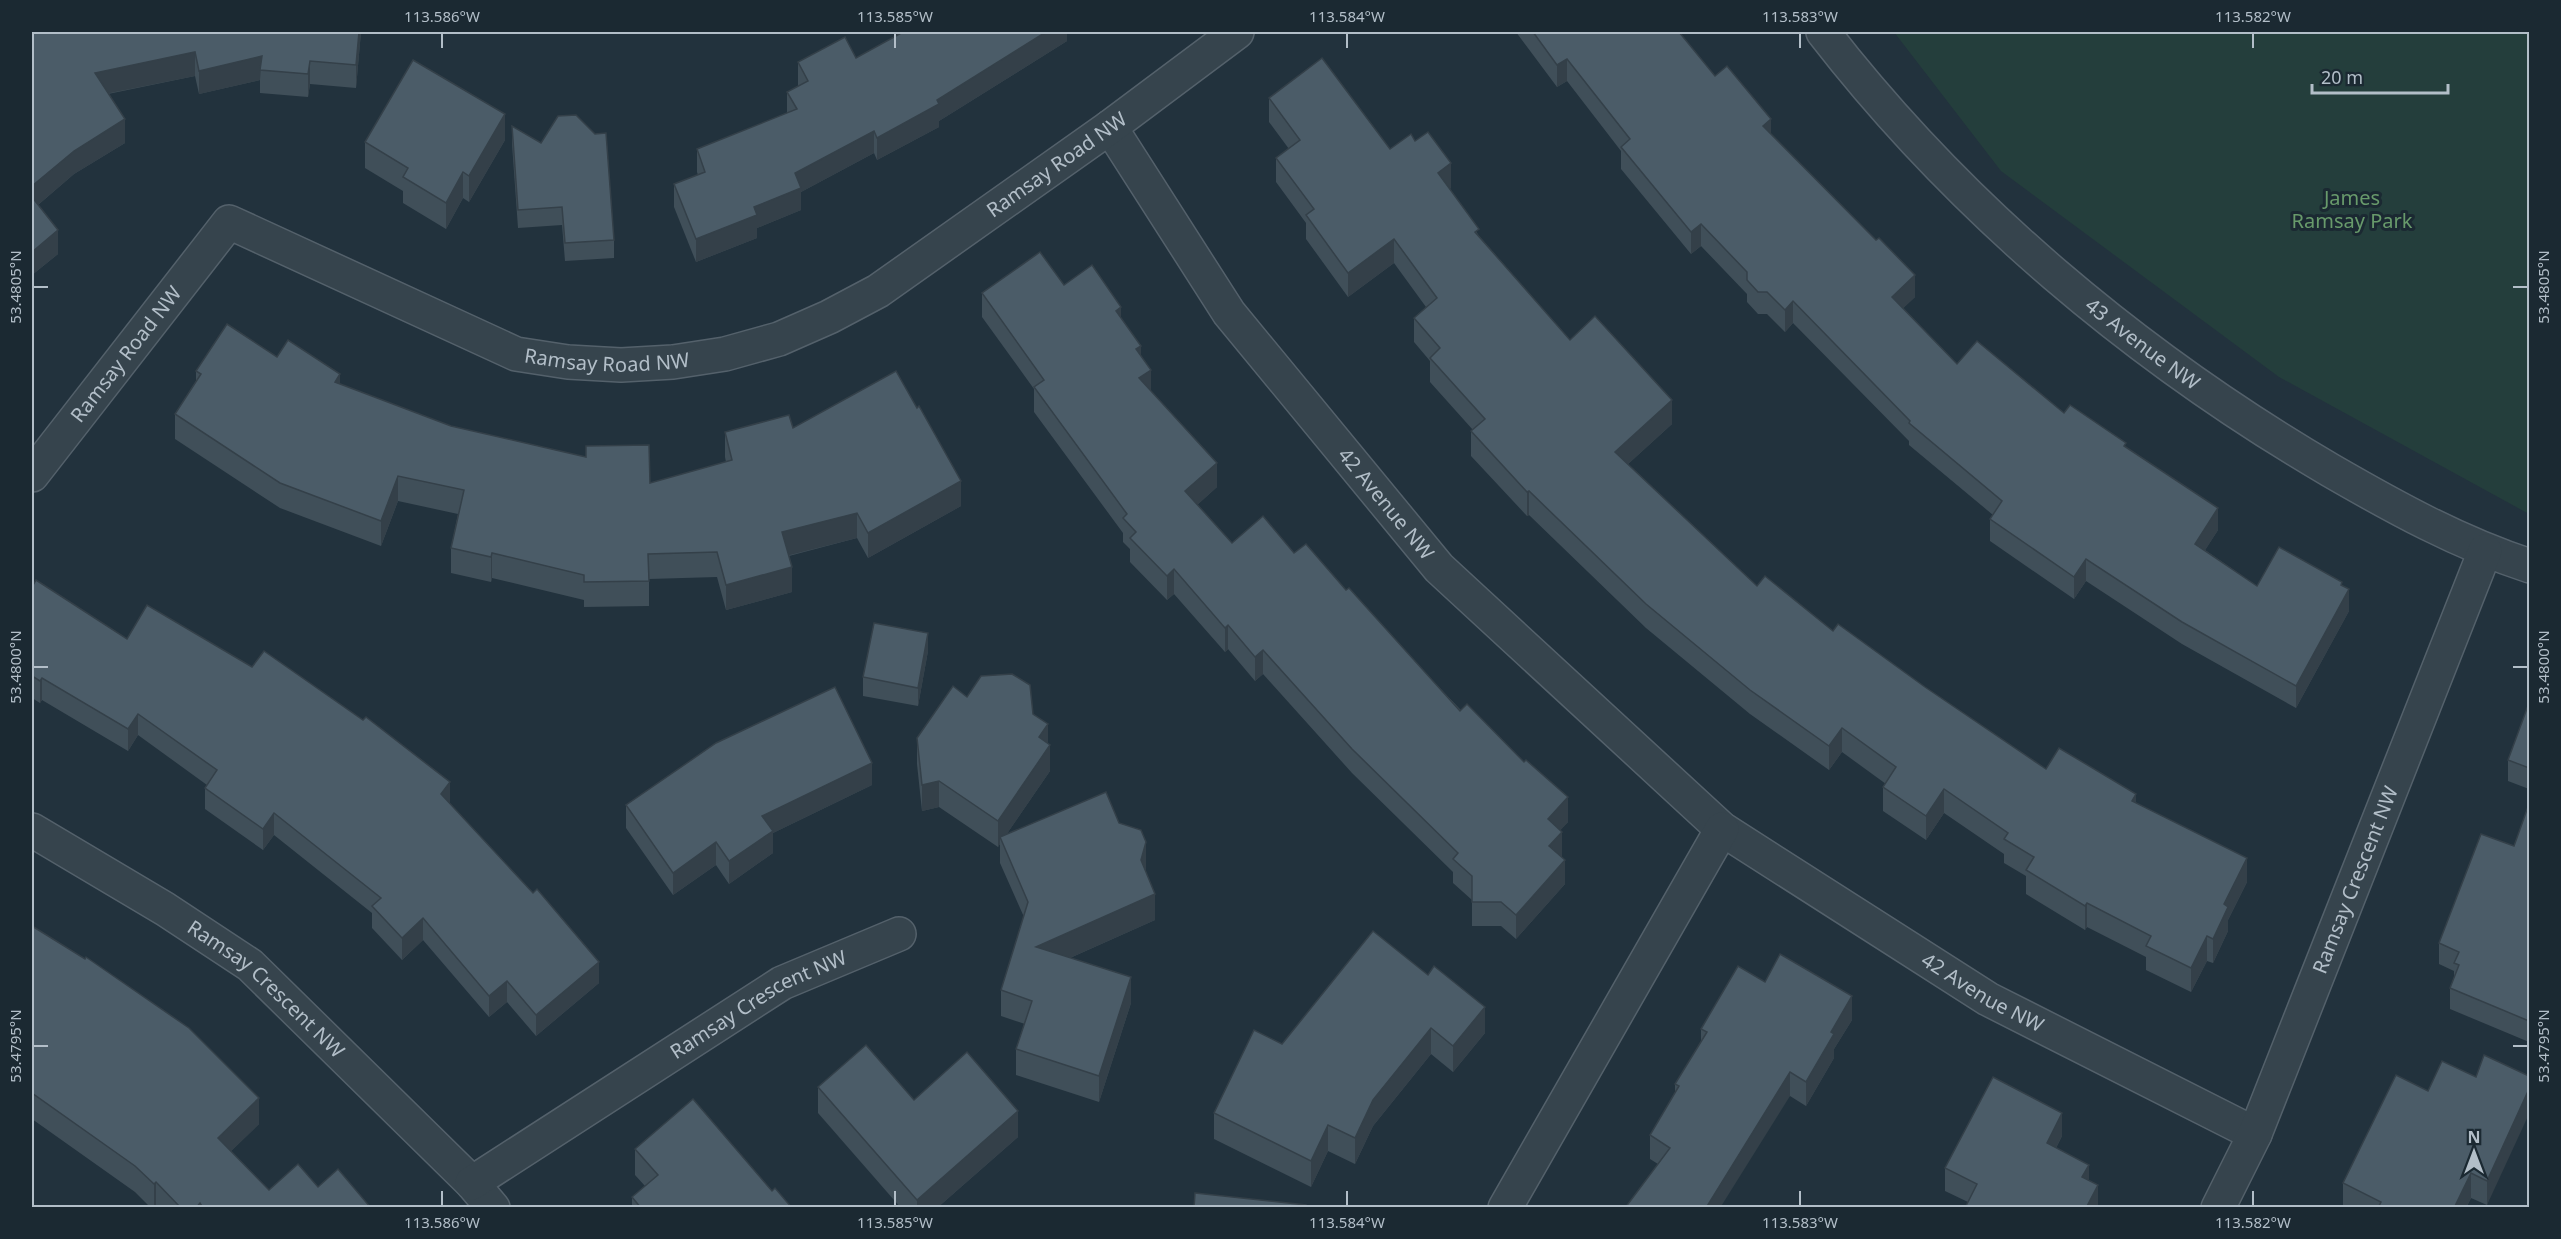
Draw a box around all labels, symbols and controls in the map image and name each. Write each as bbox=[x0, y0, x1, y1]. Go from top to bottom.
text: 113.586°W bbox=[404, 6, 480, 26]
text: 113.585°W bbox=[857, 6, 933, 26]
text: 113.584°W bbox=[1309, 6, 1385, 26]
text: 113.583°W bbox=[1762, 6, 1838, 26]
text: 113.582°W bbox=[2215, 6, 2291, 26]
scale bar bbox=[2312, 57, 2448, 95]
text: 20 m bbox=[2321, 65, 2363, 89]
street label: Ramsay Road NW bbox=[981, 105, 1132, 223]
park label: James Ramsay Park bbox=[2292, 184, 2413, 234]
text: 53.4805°N bbox=[5, 250, 25, 324]
text: 53.4805°N bbox=[2533, 250, 2553, 324]
street label: Ramsay Road NW bbox=[64, 280, 187, 428]
street label: 43 Avenue NW bbox=[2080, 291, 2206, 396]
street label: Ramsay Road NW bbox=[522, 341, 692, 378]
street label: 42 Avenue NW bbox=[1332, 442, 1441, 565]
text: 53.4800°N bbox=[5, 630, 25, 704]
text: 53.4800°N bbox=[2533, 630, 2553, 704]
street label: Ramsay Crescent NW bbox=[2306, 781, 2404, 977]
street label: Ramsay Crescent NW bbox=[183, 914, 351, 1064]
street label: Ramsay Crescent NW bbox=[665, 943, 851, 1065]
street label: 42 Avenue NW bbox=[1917, 946, 2049, 1038]
text: 53.4795°N bbox=[5, 1009, 25, 1083]
text: 53.4795°N bbox=[2533, 1009, 2553, 1083]
north arrow bbox=[2444, 1122, 2504, 1182]
text: N bbox=[2467, 1126, 2481, 1148]
text: 113.586°W bbox=[404, 1212, 480, 1232]
text: 113.585°W bbox=[857, 1212, 933, 1232]
text: 113.584°W bbox=[1309, 1212, 1385, 1232]
text: 113.583°W bbox=[1762, 1212, 1838, 1232]
text: 113.582°W bbox=[2215, 1212, 2291, 1232]

